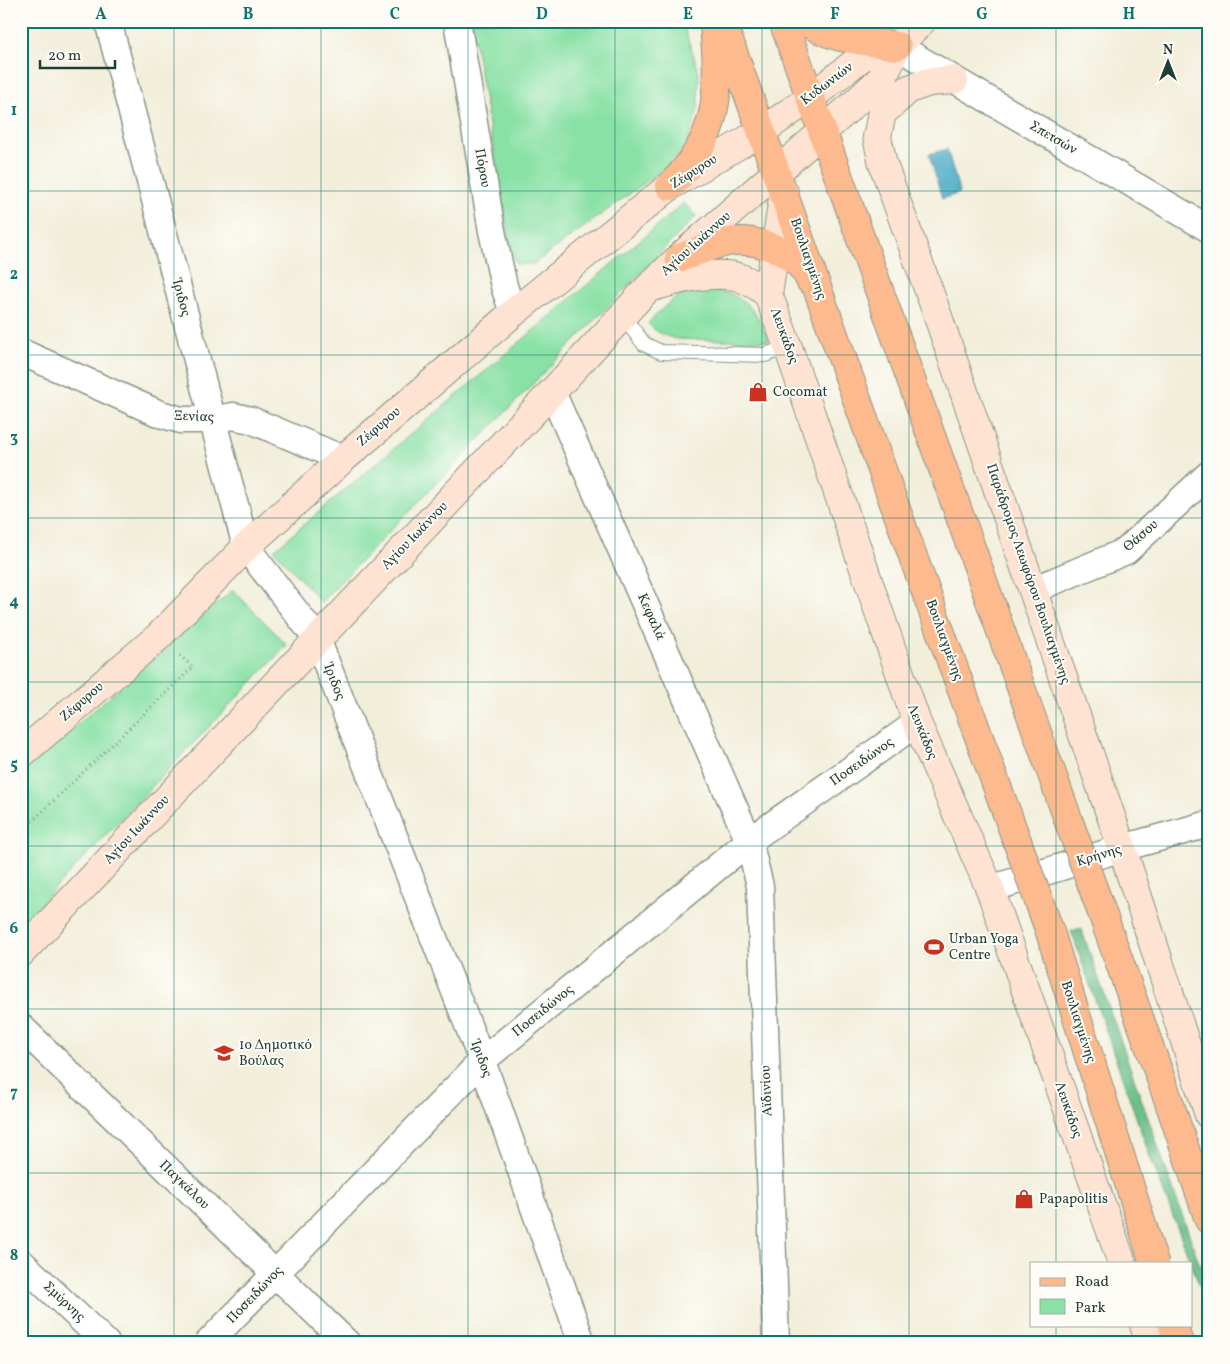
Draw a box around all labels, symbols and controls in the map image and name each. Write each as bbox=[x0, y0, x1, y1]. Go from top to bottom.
text: A bbox=[95, 4, 107, 26]
text: B bbox=[243, 4, 254, 26]
text: C bbox=[390, 4, 400, 26]
text: D bbox=[536, 4, 548, 26]
text: E bbox=[683, 4, 693, 26]
text: F bbox=[830, 4, 840, 26]
text: G bbox=[976, 4, 988, 26]
text: H bbox=[1123, 4, 1135, 26]
scale bar bbox=[40, 38, 115, 70]
north arrow bbox=[1142, 38, 1192, 88]
text: N bbox=[1163, 41, 1173, 60]
text: 20 m bbox=[48, 46, 81, 67]
street label: Κυδωνιών bbox=[797, 58, 857, 110]
text: 1 bbox=[11, 100, 17, 122]
street label: Σπετσών bbox=[1026, 117, 1080, 159]
street label: Πόρου bbox=[469, 147, 495, 189]
street label: Ζέφυρου bbox=[667, 150, 721, 194]
street label: Αγίου Ιωάννου bbox=[657, 207, 735, 281]
street label: Βουλιαγμένης bbox=[785, 216, 831, 302]
text: 2 bbox=[10, 264, 18, 286]
street label: Ίριδος bbox=[166, 275, 195, 319]
street label: Λευκάδος bbox=[765, 305, 803, 367]
shop icon: Cocomat bbox=[747, 381, 769, 403]
place label: Cocomat bbox=[773, 383, 827, 402]
street label: Ζέφυρου bbox=[353, 402, 405, 451]
street label: Ξενίας bbox=[174, 407, 214, 427]
text: 3 bbox=[10, 427, 18, 449]
street label: Παράδρομος Λεωφόρου Βουλιαγμένης bbox=[981, 461, 1075, 687]
street label: Αγίου Ιωάννου bbox=[377, 497, 453, 574]
street label: Θάσου bbox=[1119, 515, 1163, 557]
text: 4 bbox=[9, 591, 19, 613]
street label: Κεφαλά bbox=[632, 591, 670, 644]
street label: Βουλιαγμένης bbox=[920, 597, 968, 683]
street label: Ίριδος bbox=[318, 659, 350, 703]
street label: Ζέφυρου bbox=[56, 677, 108, 726]
street label: Λευκάδος bbox=[902, 701, 942, 763]
street label: Ποσειδώνος bbox=[826, 733, 898, 791]
text: 5 bbox=[10, 754, 18, 776]
street label: Αγίου Ιωάννου bbox=[100, 791, 174, 869]
street label: Κρήνης bbox=[1074, 840, 1124, 872]
text: 6 bbox=[10, 918, 19, 940]
place label: Urban Yoga Centre bbox=[949, 930, 1019, 965]
sports icon: Urban Yoga Centre bbox=[923, 936, 945, 958]
street label: Βουλιαγμένης bbox=[1056, 979, 1100, 1065]
street label: Ποσειδώνος bbox=[508, 980, 578, 1042]
place label: 1ο Δημοτικό Βούλας bbox=[239, 1036, 312, 1071]
street label: Ίριδος bbox=[465, 1036, 496, 1080]
school or university icon: 1ο Δημοτικό Βούλας bbox=[213, 1042, 235, 1064]
street label: Αϊδινίου bbox=[757, 1065, 777, 1117]
street label: Λευκάδος bbox=[1050, 1079, 1086, 1141]
text: 7 bbox=[10, 1082, 18, 1104]
street label: Παγκάλου bbox=[155, 1156, 214, 1214]
shop icon: Papapolitis bbox=[1013, 1188, 1035, 1210]
place label: Papapolitis bbox=[1039, 1190, 1108, 1209]
text: 8 bbox=[10, 1245, 18, 1267]
street label: Ποσειδώνος bbox=[223, 1262, 287, 1328]
legend bbox=[1030, 1262, 1192, 1326]
text: Road bbox=[1075, 1272, 1109, 1293]
street label: Σμύρνης bbox=[39, 1277, 89, 1327]
text: Park bbox=[1075, 1298, 1106, 1319]

